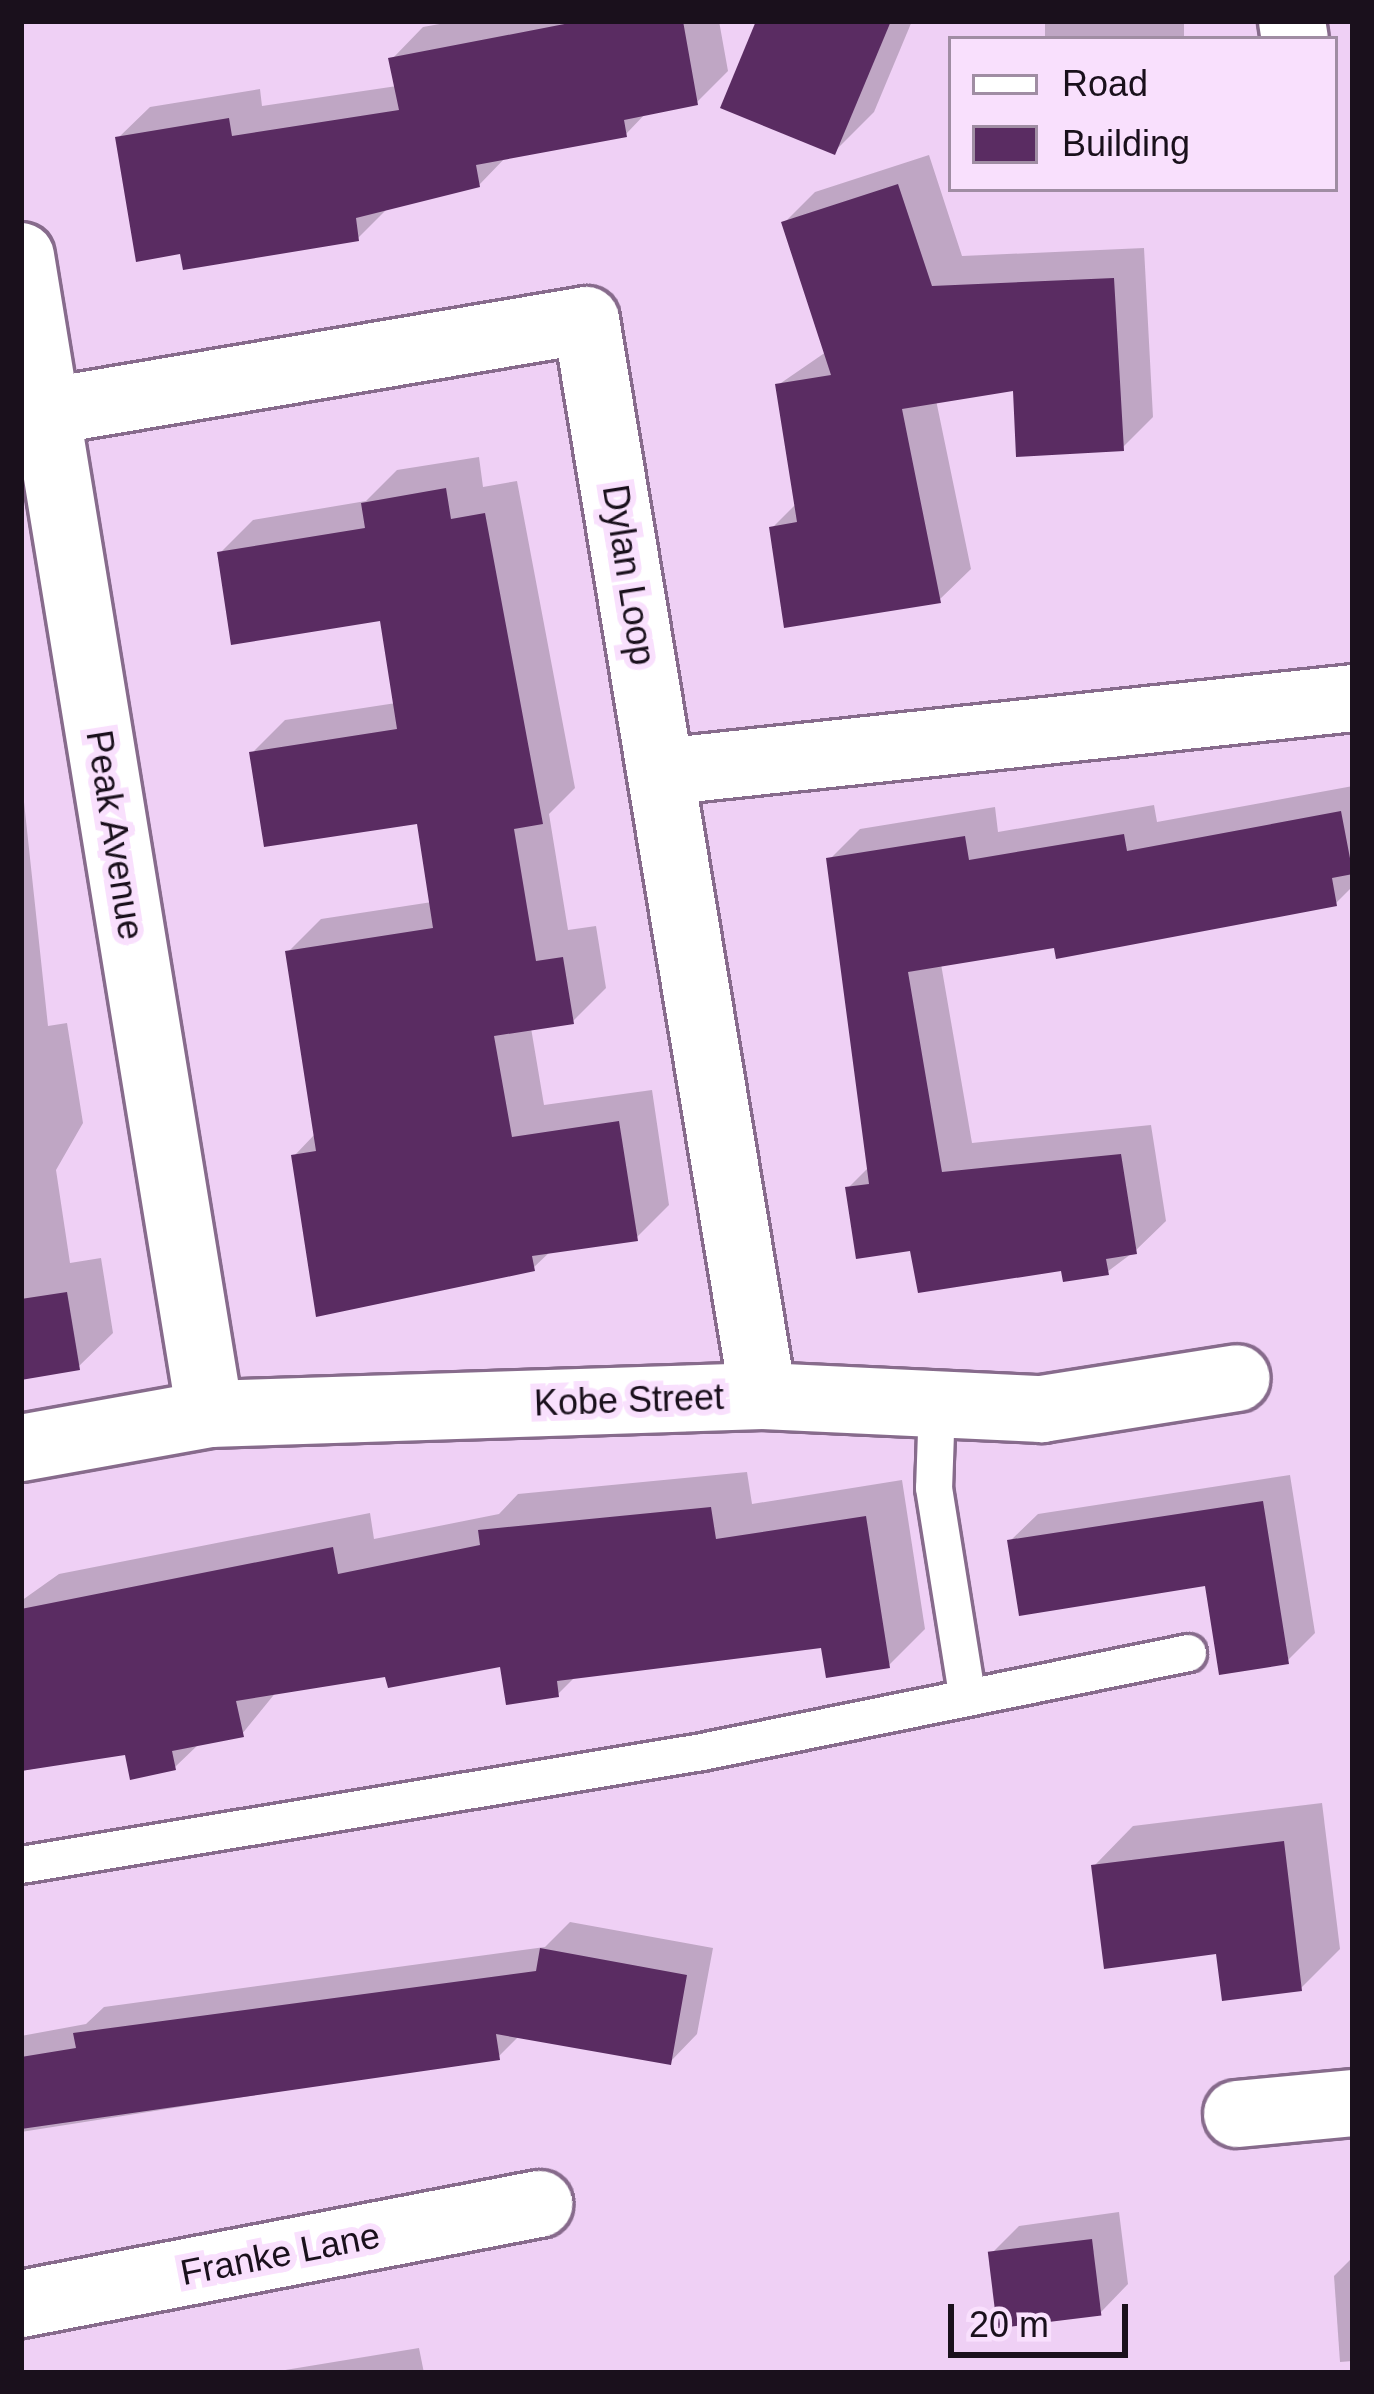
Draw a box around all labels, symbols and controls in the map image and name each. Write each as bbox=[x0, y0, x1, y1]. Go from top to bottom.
legend bbox=[948, 36, 1338, 192]
text: Road bbox=[1062, 63, 1148, 104]
text: Building bbox=[1062, 123, 1190, 164]
street label: Dylan Loop bbox=[593, 482, 665, 668]
street label: Peak Avenue bbox=[77, 726, 153, 944]
street label: Kobe Street bbox=[533, 1375, 725, 1425]
street label: Franke Lane bbox=[177, 2214, 383, 2294]
scale bar bbox=[954, 2280, 1134, 2354]
text: 20 m bbox=[969, 2304, 1049, 2345]

